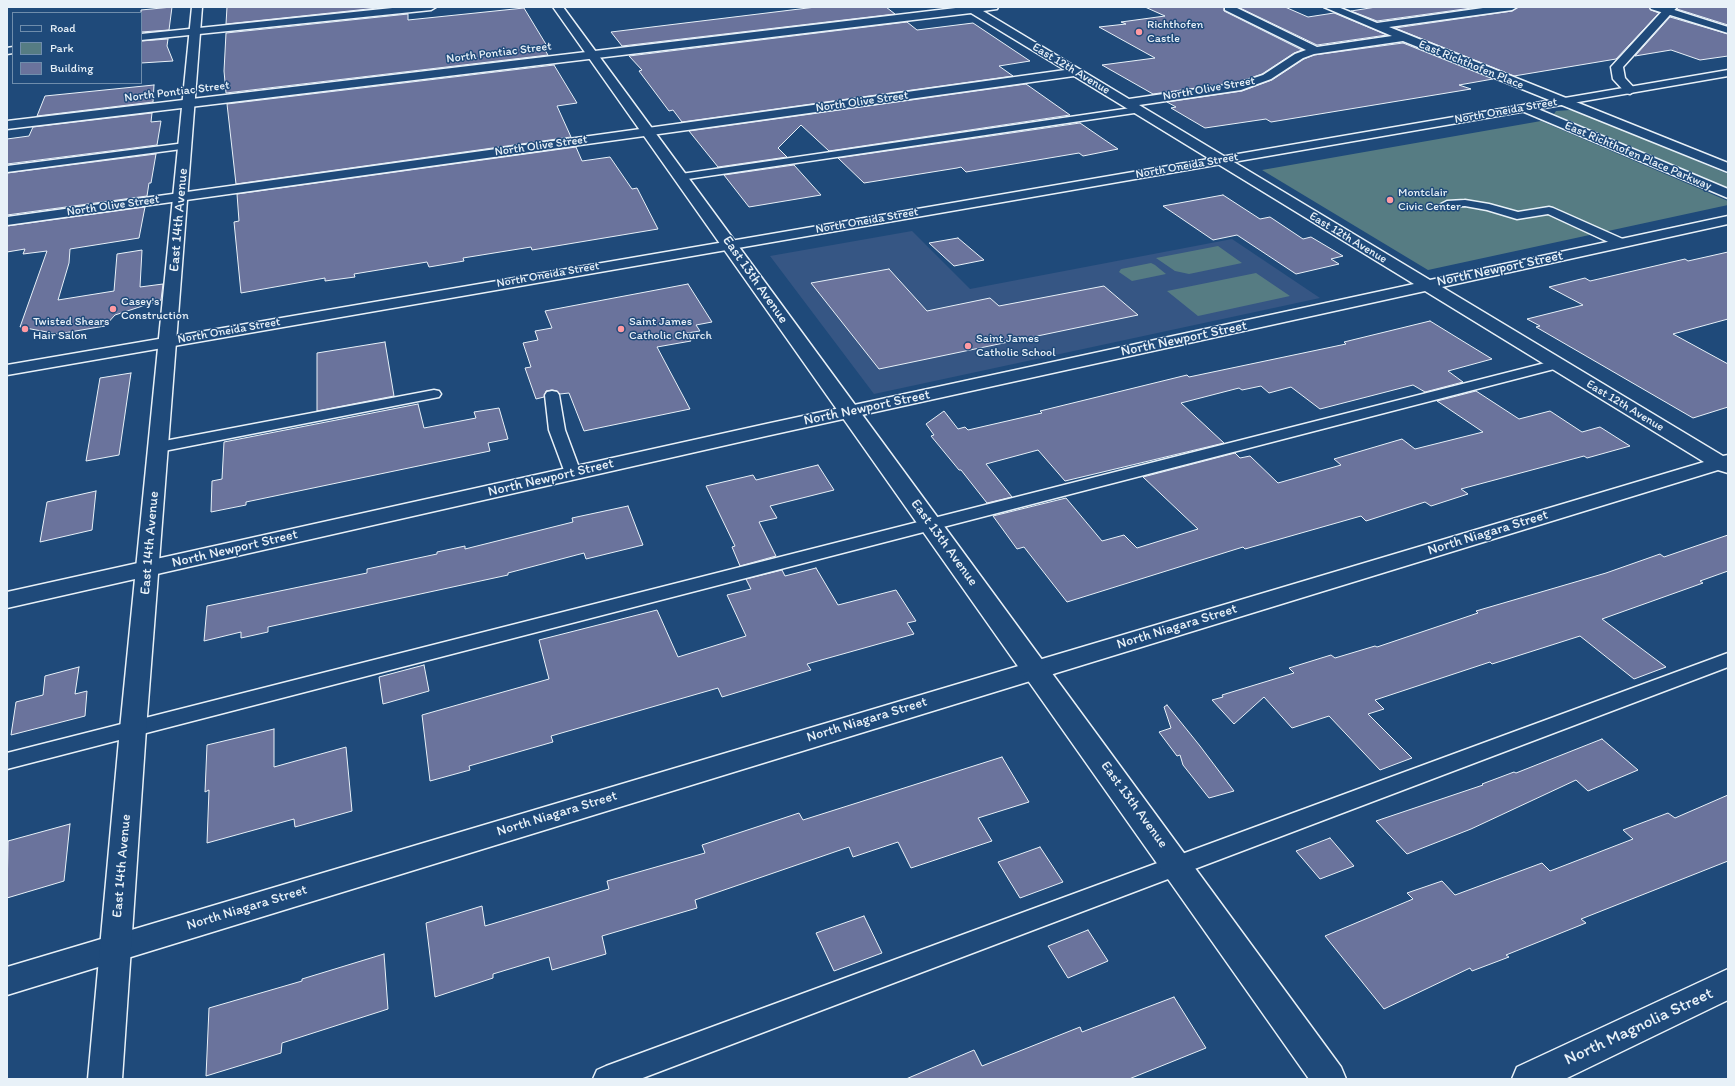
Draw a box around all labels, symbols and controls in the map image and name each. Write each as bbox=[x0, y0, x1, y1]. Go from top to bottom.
legend bbox=[12, 12, 142, 84]
place label: Richthofen Castle bbox=[1147, 18, 1203, 46]
text: Road bbox=[50, 21, 76, 35]
marker: Richthofen Castle bbox=[1134, 27, 1144, 37]
street label: East Richthofen Place bbox=[1416, 37, 1526, 93]
street label: North Pontiac Street bbox=[446, 39, 552, 67]
street label: East 12th Avenue bbox=[1030, 40, 1112, 98]
text: Park bbox=[50, 41, 74, 55]
text: Building bbox=[50, 61, 93, 75]
street label: North Olive Street bbox=[1162, 74, 1256, 104]
street label: North Pontiac Street bbox=[124, 78, 230, 106]
street label: North Olive Street bbox=[815, 88, 909, 116]
street label: North Oneida Street bbox=[1454, 95, 1558, 127]
street label: East Richthofen Place Parkway bbox=[1562, 118, 1714, 194]
street label: North Olive Street bbox=[494, 132, 588, 160]
street label: North Oneida Street bbox=[1135, 150, 1239, 182]
street label: East 14th Avenue bbox=[166, 168, 192, 272]
place label: Montclair Civic Center bbox=[1398, 186, 1461, 214]
street label: North Olive Street bbox=[66, 192, 160, 220]
marker: Montclair Civic Center bbox=[1385, 195, 1395, 205]
street label: North Oneida Street bbox=[815, 205, 919, 237]
street label: East 12th Avenue bbox=[1307, 209, 1389, 267]
street label: East 13th Avenue bbox=[719, 233, 791, 327]
street label: North Newport Street bbox=[1435, 247, 1565, 291]
street label: North Oneida Street bbox=[496, 259, 600, 291]
place label: Casey's Construction bbox=[121, 295, 189, 323]
marker: Casey's Construction bbox=[108, 304, 118, 314]
place label: Twisted Shears Hair Salon bbox=[33, 315, 109, 343]
street label: North Oneida Street bbox=[177, 315, 281, 347]
place label: Saint James Catholic Church bbox=[629, 315, 712, 343]
street label: North Newport Street bbox=[1119, 317, 1249, 361]
marker: Twisted Shears Hair Salon bbox=[20, 324, 30, 334]
marker: Saint James Catholic Church bbox=[616, 324, 626, 334]
place label: Saint James Catholic School bbox=[976, 332, 1056, 360]
marker: Saint James Catholic School bbox=[963, 341, 973, 351]
street label: East 12th Avenue bbox=[1584, 377, 1666, 435]
street label: North Newport Street bbox=[802, 386, 932, 430]
street label: North Newport Street bbox=[486, 455, 616, 501]
street label: East 14th Avenue bbox=[137, 491, 163, 595]
street label: East 13th Avenue bbox=[907, 496, 981, 590]
street label: North Niagara Street bbox=[1426, 507, 1550, 559]
street label: North Newport Street bbox=[170, 526, 300, 572]
street label: North Niagara Street bbox=[1115, 601, 1239, 653]
street label: North Niagara Street bbox=[805, 694, 929, 746]
street label: East 13th Avenue bbox=[1097, 758, 1171, 852]
street label: North Niagara Street bbox=[495, 788, 619, 840]
street label: East 14th Avenue bbox=[109, 814, 135, 918]
street label: North Niagara Street bbox=[185, 882, 309, 934]
street label: North Magnolia Street bbox=[1561, 984, 1717, 1070]

